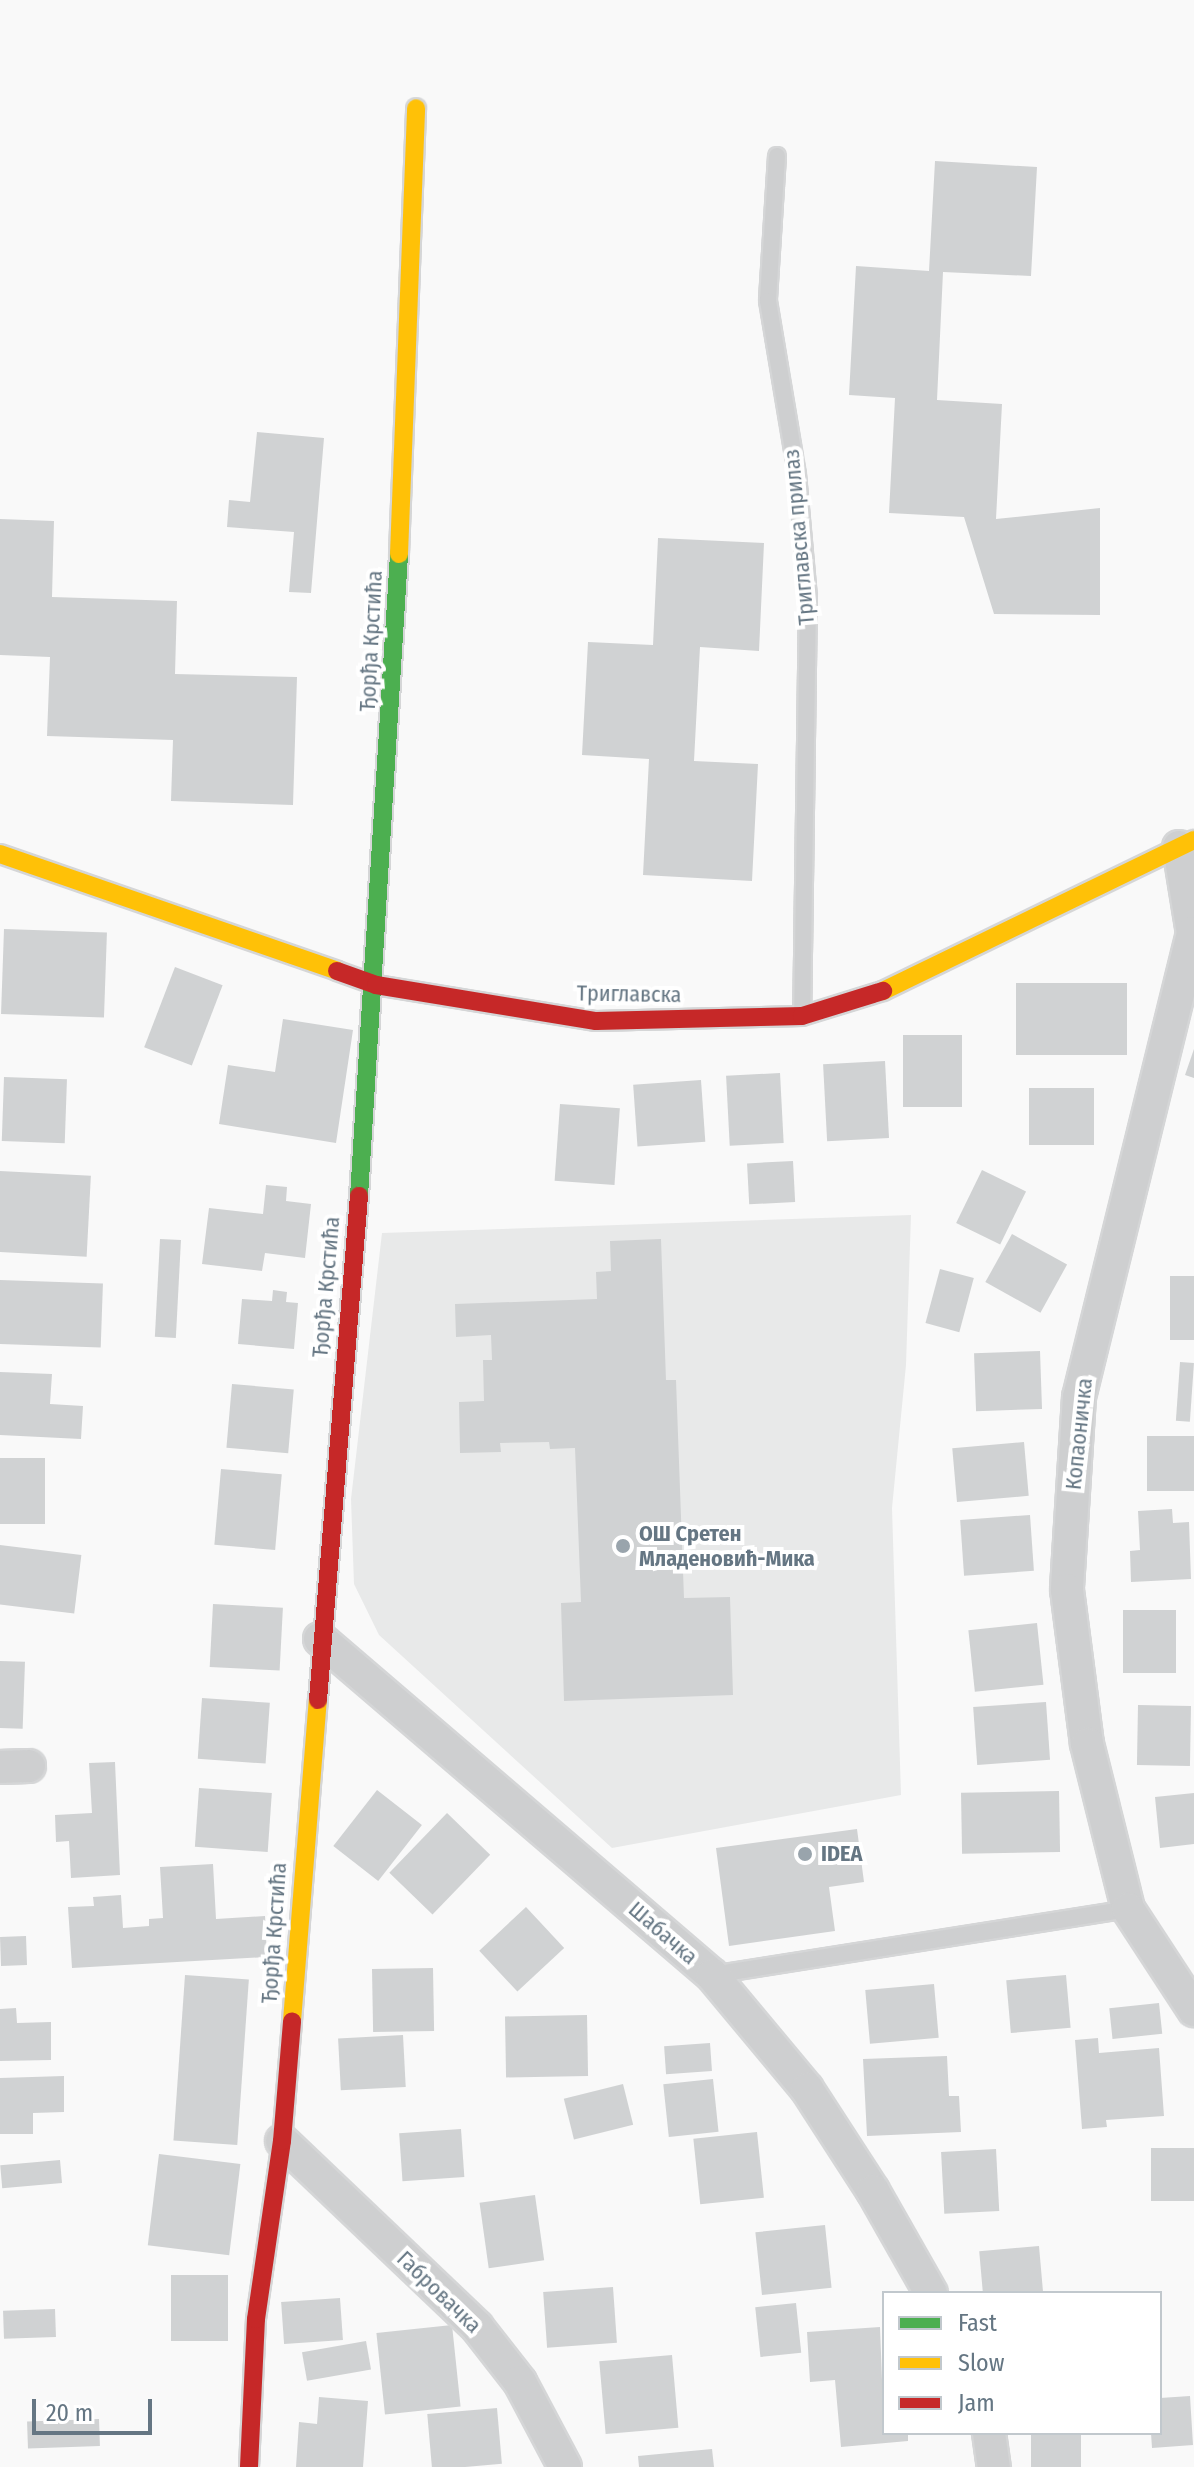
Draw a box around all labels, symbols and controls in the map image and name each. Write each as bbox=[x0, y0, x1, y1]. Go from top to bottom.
street label: Триглавска прилаз bbox=[778, 448, 820, 626]
street label: Ђорђа Крстића bbox=[354, 570, 388, 712]
street label: Триглавска bbox=[577, 980, 681, 1008]
street label: Ђорђа Крстића bbox=[307, 1215, 345, 1359]
street label: Копаоничка bbox=[1060, 1377, 1098, 1491]
place label: ОШ Сретен Младеновић-Мика bbox=[639, 1520, 815, 1572]
marker: ОШ Сретен Младеновић-Мика bbox=[614, 1537, 632, 1555]
place label: IDEA bbox=[821, 1841, 862, 1867]
marker: IDEA bbox=[796, 1845, 814, 1863]
street label: Ђорђа Крстића bbox=[256, 1862, 292, 2004]
street label: Шабачка bbox=[623, 1896, 703, 1970]
street label: Габровачка bbox=[391, 2245, 487, 2339]
legend bbox=[882, 2291, 1162, 2435]
text: Fast bbox=[958, 2309, 997, 2337]
text: Slow bbox=[958, 2349, 1004, 2377]
scale bar bbox=[36, 2383, 156, 2433]
text: Jam bbox=[958, 2389, 995, 2417]
text: 20 m bbox=[46, 2399, 93, 2427]

